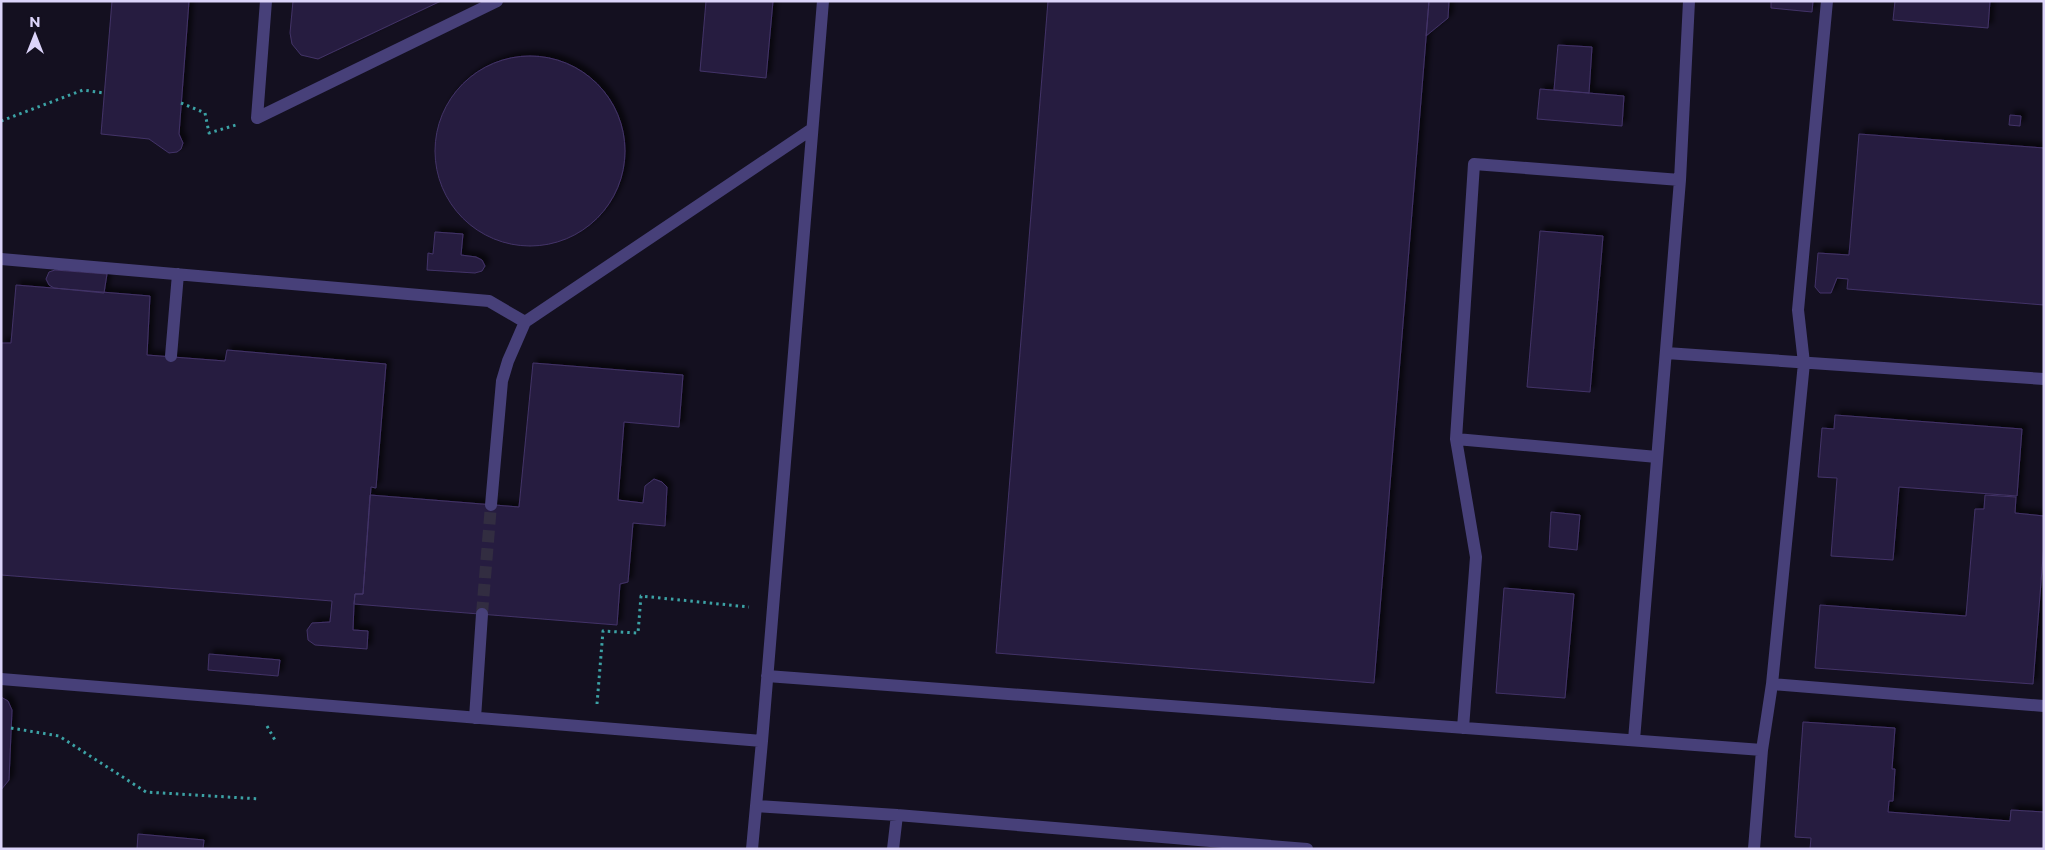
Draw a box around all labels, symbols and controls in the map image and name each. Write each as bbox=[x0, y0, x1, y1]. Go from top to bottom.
north arrow bbox=[10, 10, 60, 60]
text: N bbox=[29, 13, 41, 31]

